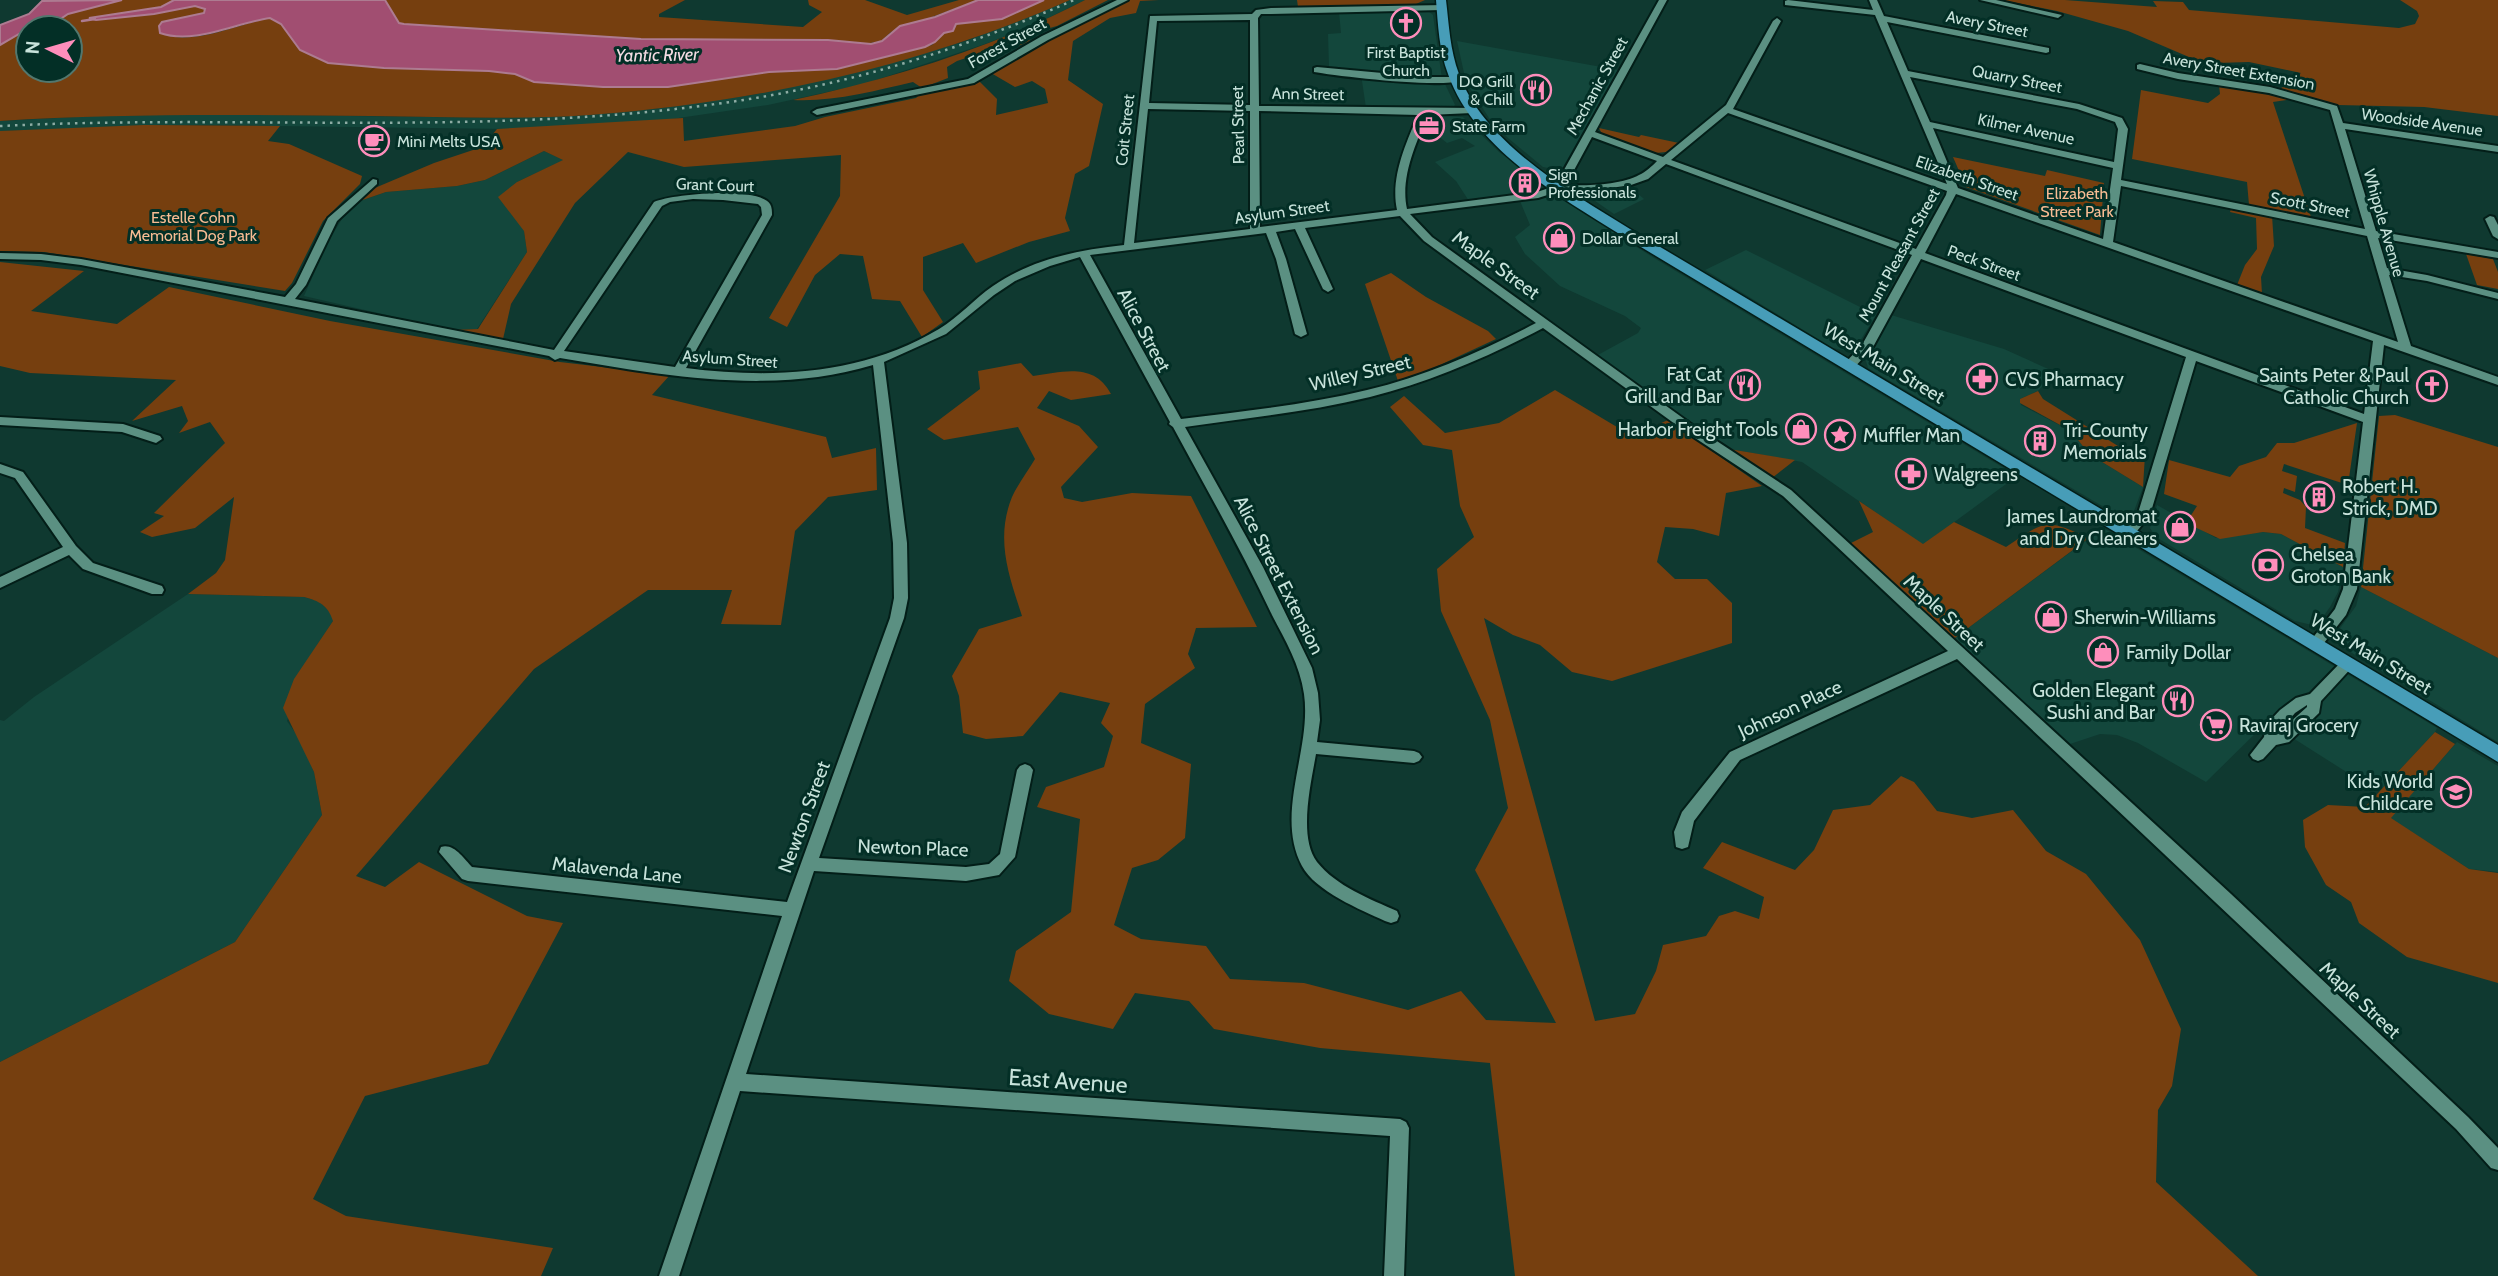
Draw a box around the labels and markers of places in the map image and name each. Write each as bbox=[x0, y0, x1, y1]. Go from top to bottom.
church icon: First Baptist Church bbox=[1389, 6, 1423, 40]
place label: First Baptist Church bbox=[1366, 43, 1446, 80]
place label: DQ Grill & Chill bbox=[1459, 72, 1513, 109]
restaurant icon: DQ Grill & Chill bbox=[1519, 73, 1553, 107]
office icon: State Farm bbox=[1412, 109, 1446, 143]
place label: State Farm bbox=[1452, 117, 1525, 136]
cafe icon: Mini Melts USA bbox=[357, 124, 391, 158]
place label: Mini Melts USA bbox=[397, 132, 500, 151]
place label: Sign Professionals bbox=[1548, 165, 1637, 202]
building icon: Sign Professionals bbox=[1508, 166, 1542, 200]
shop icon: Dollar General bbox=[1542, 221, 1576, 255]
place label: Dollar General bbox=[1582, 229, 1679, 248]
pharmacy icon: CVS Pharmacy bbox=[1965, 362, 1999, 396]
place label: Fat Cat Grill and Bar bbox=[1625, 363, 1723, 408]
place label: Saints Peter & Paul Catholic Church bbox=[2259, 364, 2410, 409]
restaurant icon: Fat Cat Grill and Bar bbox=[1728, 368, 1762, 402]
place label: CVS Pharmacy bbox=[2005, 368, 2124, 391]
church icon: Saints Peter & Paul Catholic Church bbox=[2415, 369, 2449, 403]
shop icon: Harbor Freight Tools bbox=[1784, 412, 1818, 446]
place label: Harbor Freight Tools bbox=[1618, 418, 1778, 441]
place icon: Muffler Man bbox=[1823, 418, 1857, 452]
place label: Tri-County Memorials bbox=[2063, 419, 2148, 464]
place label: Muffler Man bbox=[1863, 424, 1960, 447]
building icon: Tri-County Memorials bbox=[2023, 424, 2057, 458]
pharmacy icon: Walgreens bbox=[1894, 457, 1928, 491]
place label: Walgreens bbox=[1934, 463, 2018, 486]
place label: Robert H. Strick, DMD bbox=[2342, 475, 2438, 520]
building icon: Robert H. Strick, DMD bbox=[2302, 480, 2336, 514]
place label: James Laundromat and Dry Cleaners bbox=[2006, 505, 2158, 550]
shop icon: James Laundromat and Dry Cleaners bbox=[2163, 510, 2197, 544]
place label: Chelsea Groton Bank bbox=[2291, 543, 2391, 588]
bank icon: Chelsea Groton Bank bbox=[2251, 548, 2285, 582]
shop icon: Sherwin-Williams bbox=[2034, 600, 2068, 634]
place label: Sherwin-Williams bbox=[2074, 606, 2216, 629]
shop icon: Family Dollar bbox=[2086, 635, 2120, 669]
place label: Family Dollar bbox=[2126, 641, 2231, 664]
place label: Golden Elegant Sushi and Bar bbox=[2032, 679, 2156, 724]
restaurant icon: Golden Elegant Sushi and Bar bbox=[2161, 684, 2195, 718]
supermarket icon: Raviraj Grocery bbox=[2199, 708, 2233, 742]
place label: Raviraj Grocery bbox=[2239, 714, 2359, 737]
place label: Kids World Childcare bbox=[2346, 770, 2433, 815]
school or university icon: Kids World Childcare bbox=[2439, 775, 2473, 809]

